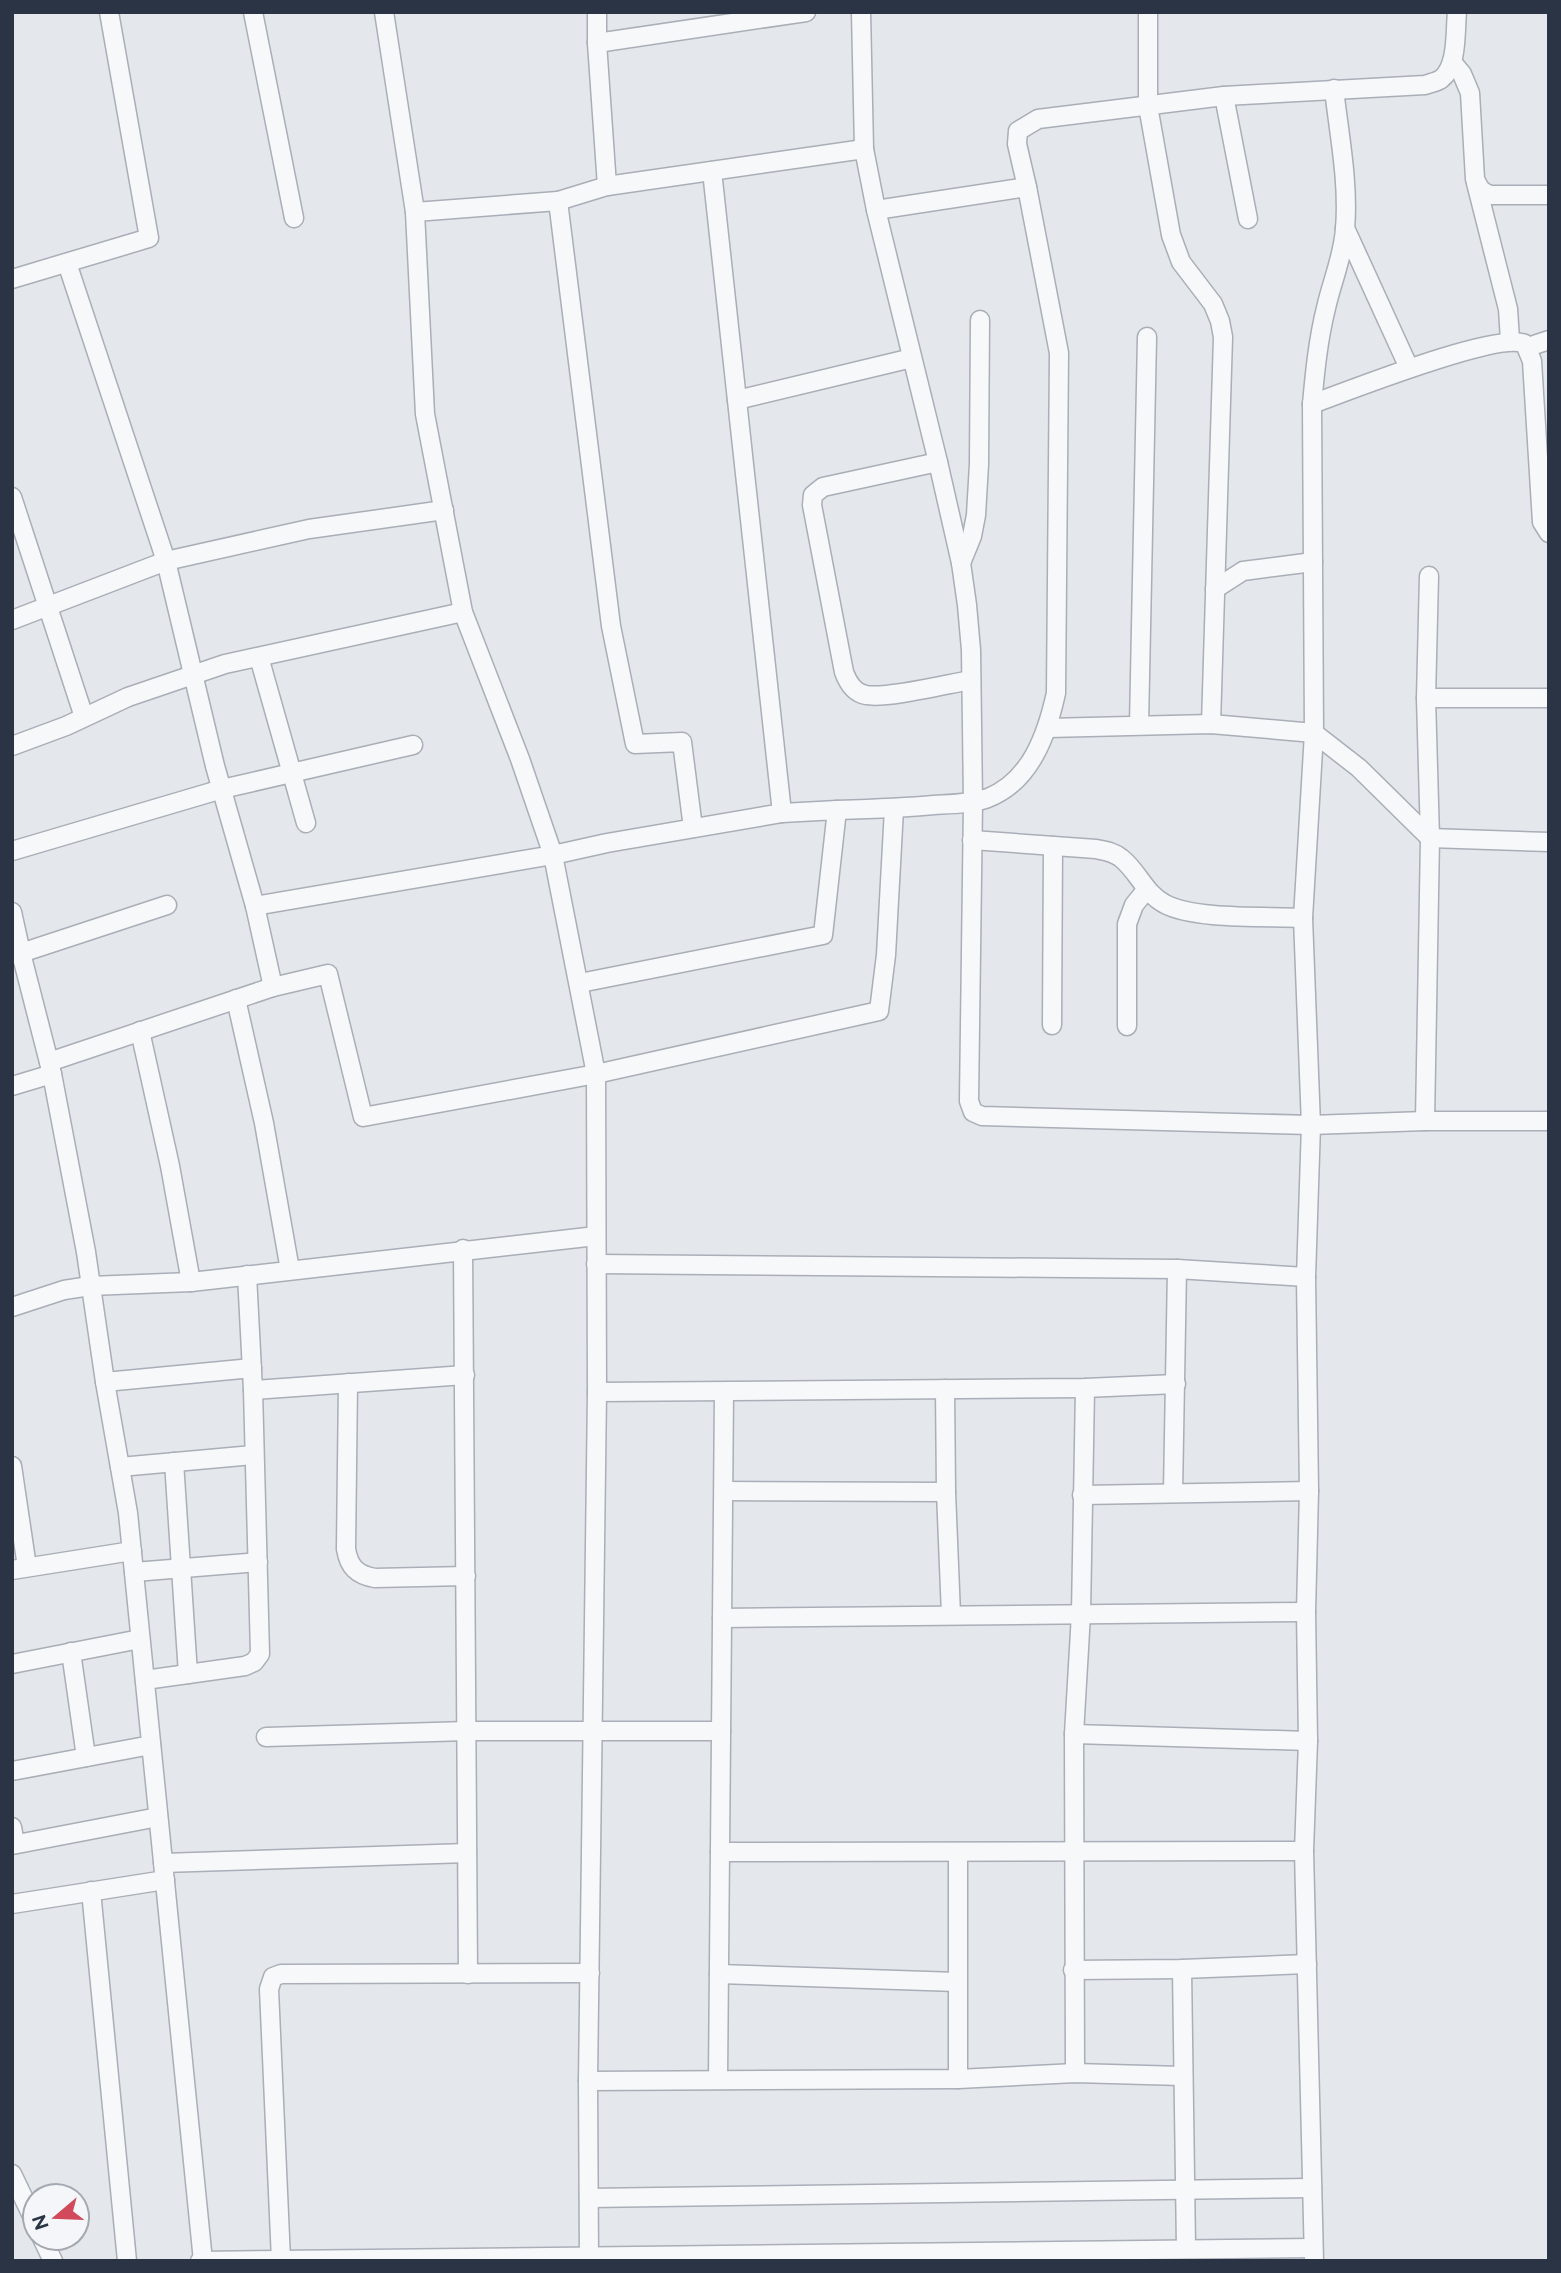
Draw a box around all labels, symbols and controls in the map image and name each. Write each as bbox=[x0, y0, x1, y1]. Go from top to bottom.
north arrow bbox=[21, 2182, 91, 2252]
text: N bbox=[27, 2212, 53, 2233]

